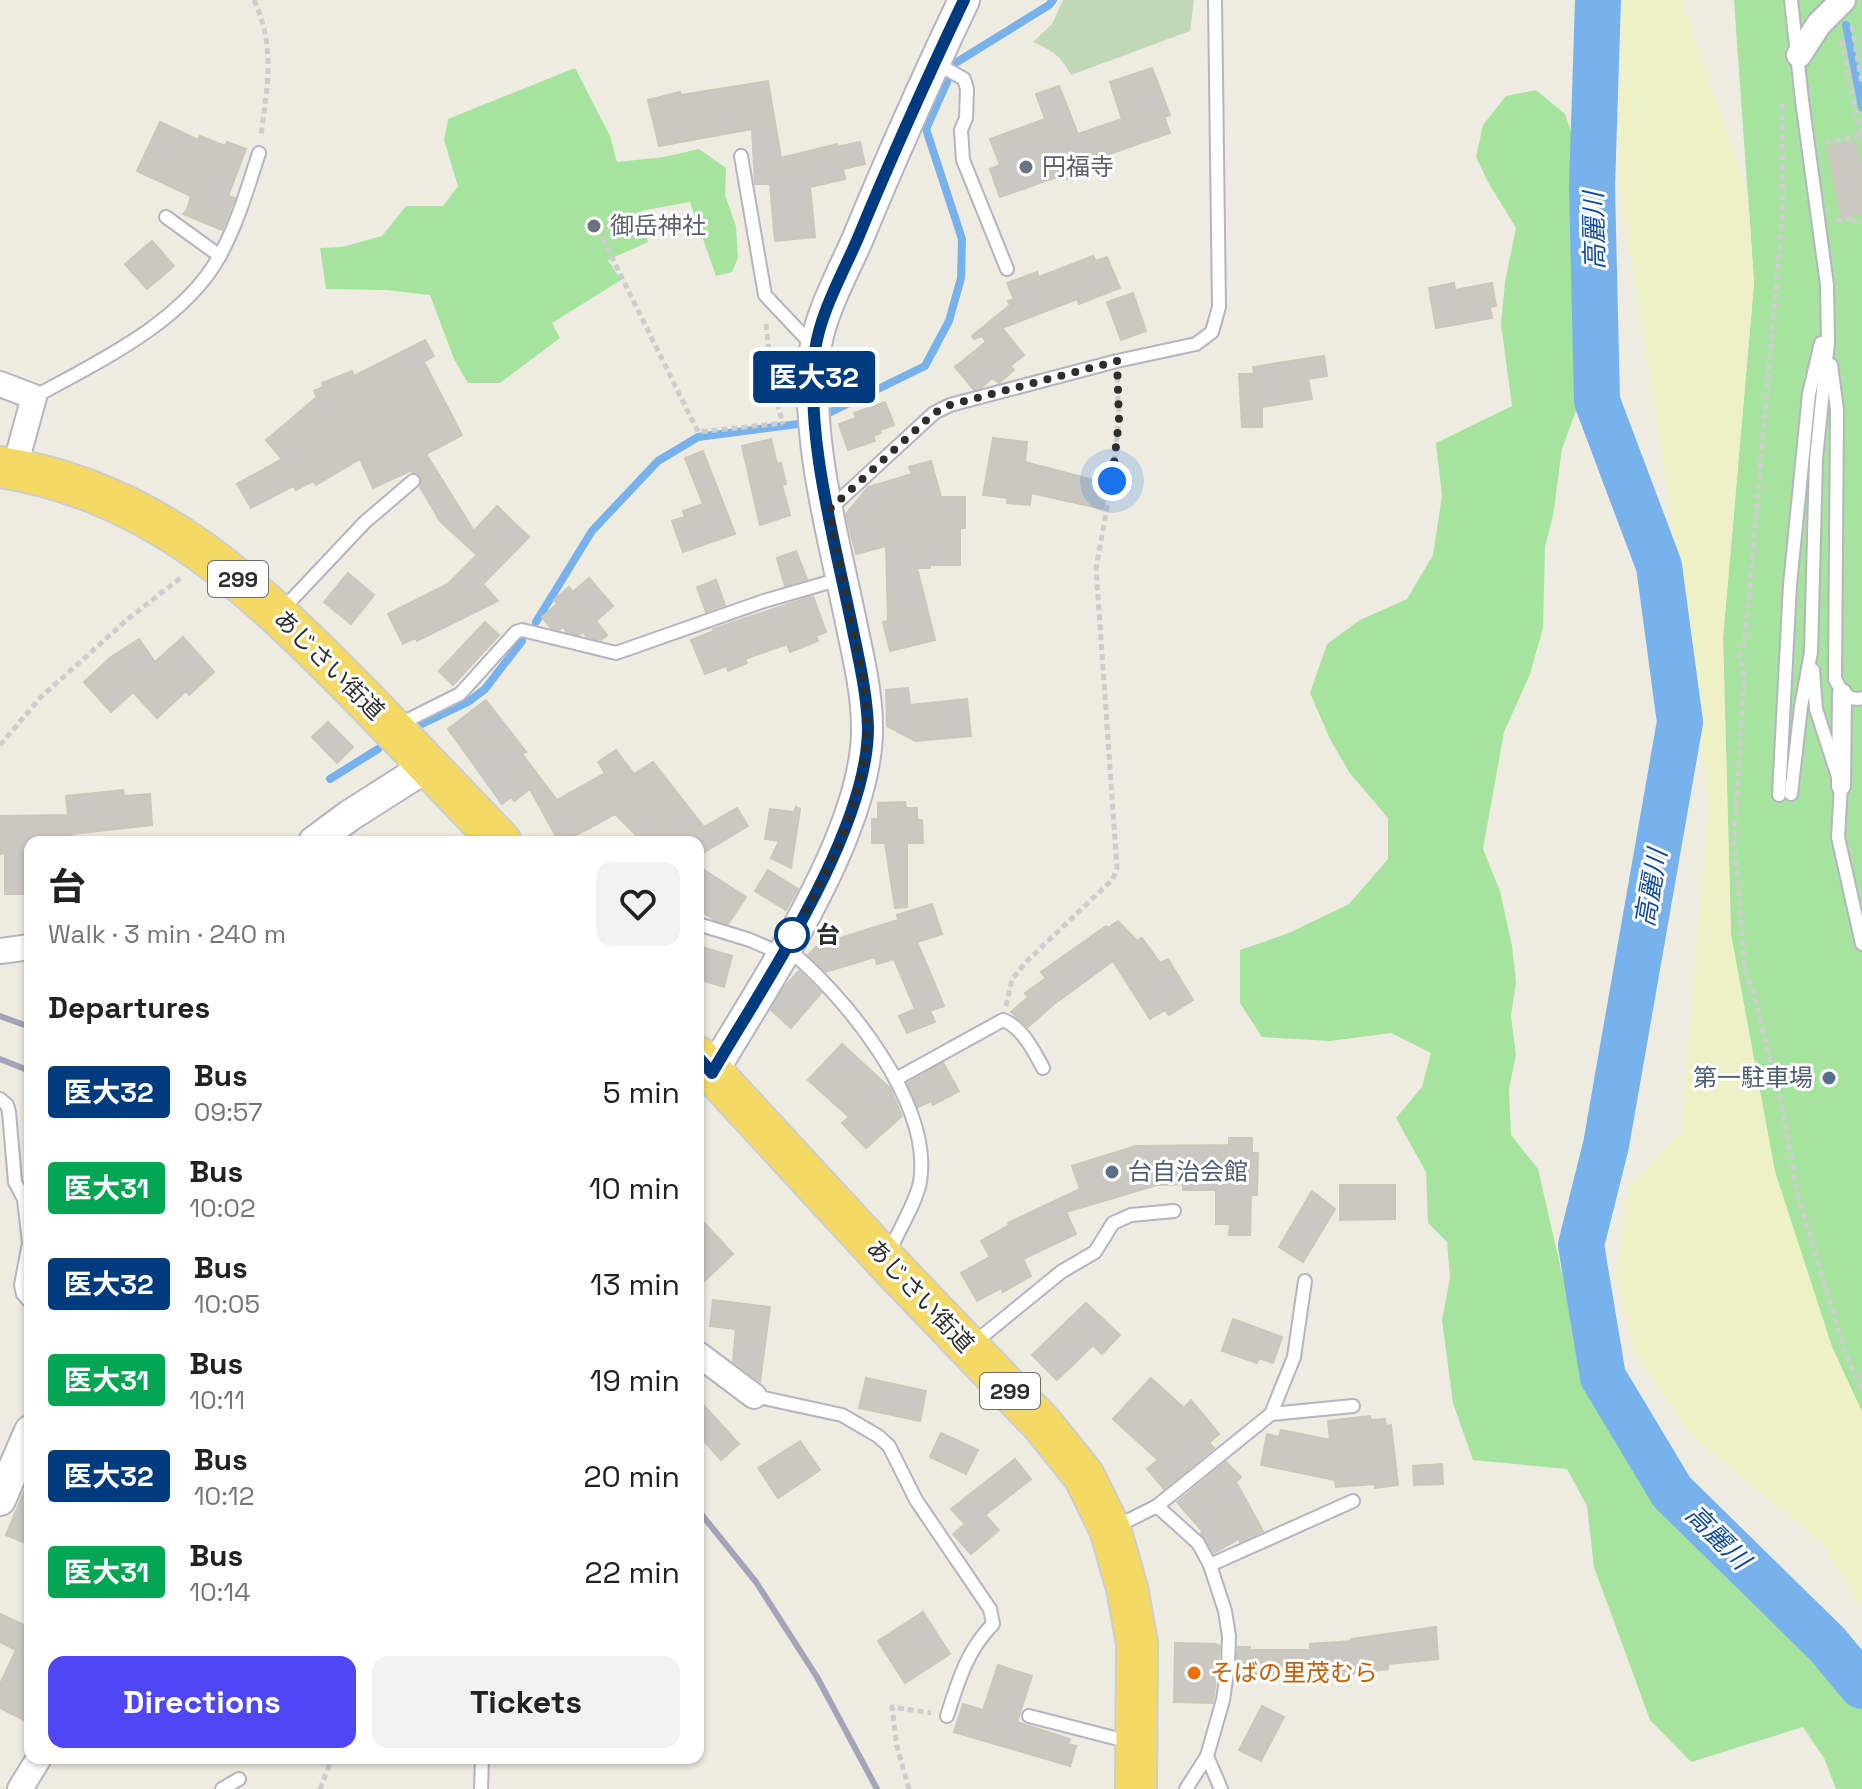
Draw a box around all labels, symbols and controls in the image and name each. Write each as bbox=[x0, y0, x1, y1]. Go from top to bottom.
place label: 円福寺 bbox=[1042, 151, 1114, 182]
marker: 円福寺 bbox=[1017, 158, 1035, 176]
water label: 高麗川 bbox=[1576, 189, 1612, 270]
place label: 御岳神社 bbox=[610, 210, 706, 241]
marker: 御岳神社 bbox=[585, 217, 603, 235]
line badge: 医大32 bbox=[758, 351, 870, 403]
text: 医大32 bbox=[769, 359, 859, 395]
your location bbox=[1092, 461, 1132, 501]
road number: 299 bbox=[208, 561, 268, 597]
street label: あじさい街道 bbox=[267, 603, 391, 727]
water label: 高麗川 bbox=[1627, 844, 1675, 929]
button: heart bbox=[596, 862, 680, 946]
text: 台 bbox=[48, 863, 86, 911]
text: Walk · 3 min · 240 m bbox=[48, 917, 286, 951]
marker: 台 bbox=[775, 918, 809, 952]
place label: 台 bbox=[816, 919, 840, 950]
text: Departures bbox=[48, 988, 210, 1027]
text: Bus bbox=[194, 1056, 248, 1095]
place label: 第一駐車場 bbox=[1693, 1062, 1813, 1093]
marker: 第一駐車場 bbox=[1820, 1069, 1838, 1087]
text: 5 min bbox=[603, 1073, 680, 1112]
text: 医大32 bbox=[64, 1074, 154, 1110]
text: 09:57 bbox=[194, 1095, 263, 1129]
text: Bus bbox=[189, 1152, 243, 1191]
place label: 台自治会館 bbox=[1128, 1156, 1248, 1187]
marker: 台自治会館 bbox=[1103, 1163, 1121, 1181]
text: 10 min bbox=[589, 1169, 680, 1208]
text: 医大31 bbox=[64, 1170, 149, 1206]
text: 10:02 bbox=[189, 1191, 256, 1225]
street label: あじさい街道 bbox=[860, 1232, 981, 1359]
text: Bus bbox=[194, 1248, 248, 1287]
text: 13 min bbox=[590, 1265, 680, 1304]
text: 医大32 bbox=[64, 1266, 154, 1302]
text: 10:05 bbox=[194, 1287, 260, 1321]
text: Bus bbox=[189, 1344, 243, 1383]
text: 19 min bbox=[590, 1361, 680, 1400]
text: 医大31 bbox=[64, 1362, 149, 1398]
road number: 299 bbox=[980, 1373, 1040, 1409]
text: 10:11 bbox=[189, 1383, 245, 1417]
text: Bus bbox=[194, 1440, 248, 1479]
text: 20 min bbox=[583, 1457, 680, 1496]
text: 医大32 bbox=[64, 1458, 154, 1494]
text: 10:12 bbox=[194, 1479, 254, 1513]
water label: 高麗川 bbox=[1678, 1497, 1760, 1579]
text: Bus bbox=[189, 1536, 243, 1575]
text: 22 min bbox=[585, 1553, 680, 1592]
text: 医大31 bbox=[64, 1554, 149, 1590]
text: 10:14 bbox=[189, 1575, 250, 1609]
button: Directions bbox=[48, 1656, 356, 1748]
button: Tickets bbox=[372, 1656, 680, 1748]
place label: そばの里茂むら bbox=[1210, 1657, 1378, 1688]
marker: そばの里茂むら bbox=[1185, 1664, 1203, 1682]

